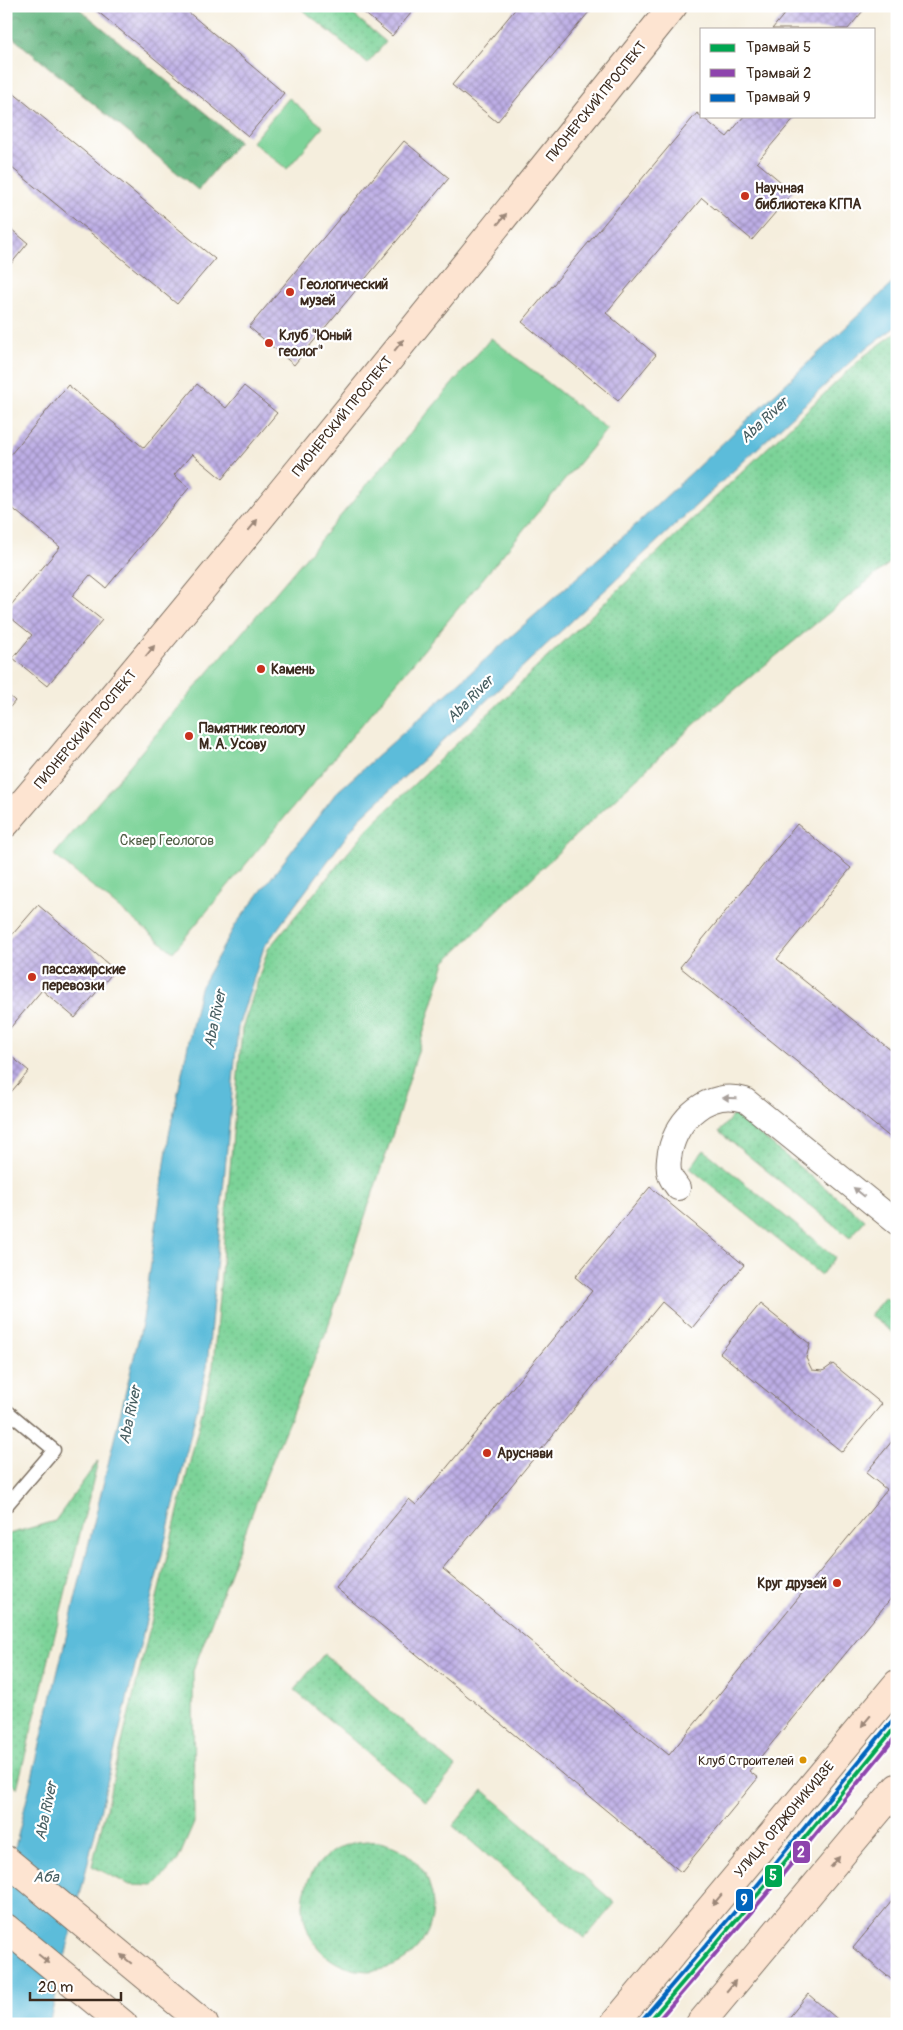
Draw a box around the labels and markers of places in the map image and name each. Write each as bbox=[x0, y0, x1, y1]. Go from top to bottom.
place label: Научная библиотека КГПА bbox=[755, 180, 861, 213]
marker: Научная библиотека КГПА bbox=[739, 190, 751, 202]
place label: Геологический музей bbox=[300, 276, 389, 309]
marker: Геологический музей bbox=[284, 286, 296, 298]
place label: Клуб "Юный геолог" bbox=[278, 327, 352, 360]
marker: Клуб "Юный геолог" bbox=[263, 337, 275, 349]
place label: Камень bbox=[271, 661, 315, 678]
marker: Камень bbox=[255, 663, 267, 675]
place label: Памятник геологу М. А. Усову bbox=[199, 720, 305, 753]
marker: Памятник геологу М. А. Усову bbox=[183, 730, 195, 742]
place label: пассажирские перевозки bbox=[42, 961, 127, 994]
marker: пассажирские перевозки bbox=[26, 971, 38, 983]
place label: Аруснави bbox=[497, 1445, 553, 1462]
marker: Аруснави bbox=[481, 1447, 493, 1459]
place label: Круг друзей bbox=[757, 1575, 827, 1592]
marker: Круг друзей bbox=[831, 1577, 843, 1589]
place label: Клуб Строителей bbox=[698, 1753, 794, 1769]
marker: Клуб Строителей bbox=[798, 1755, 808, 1765]

